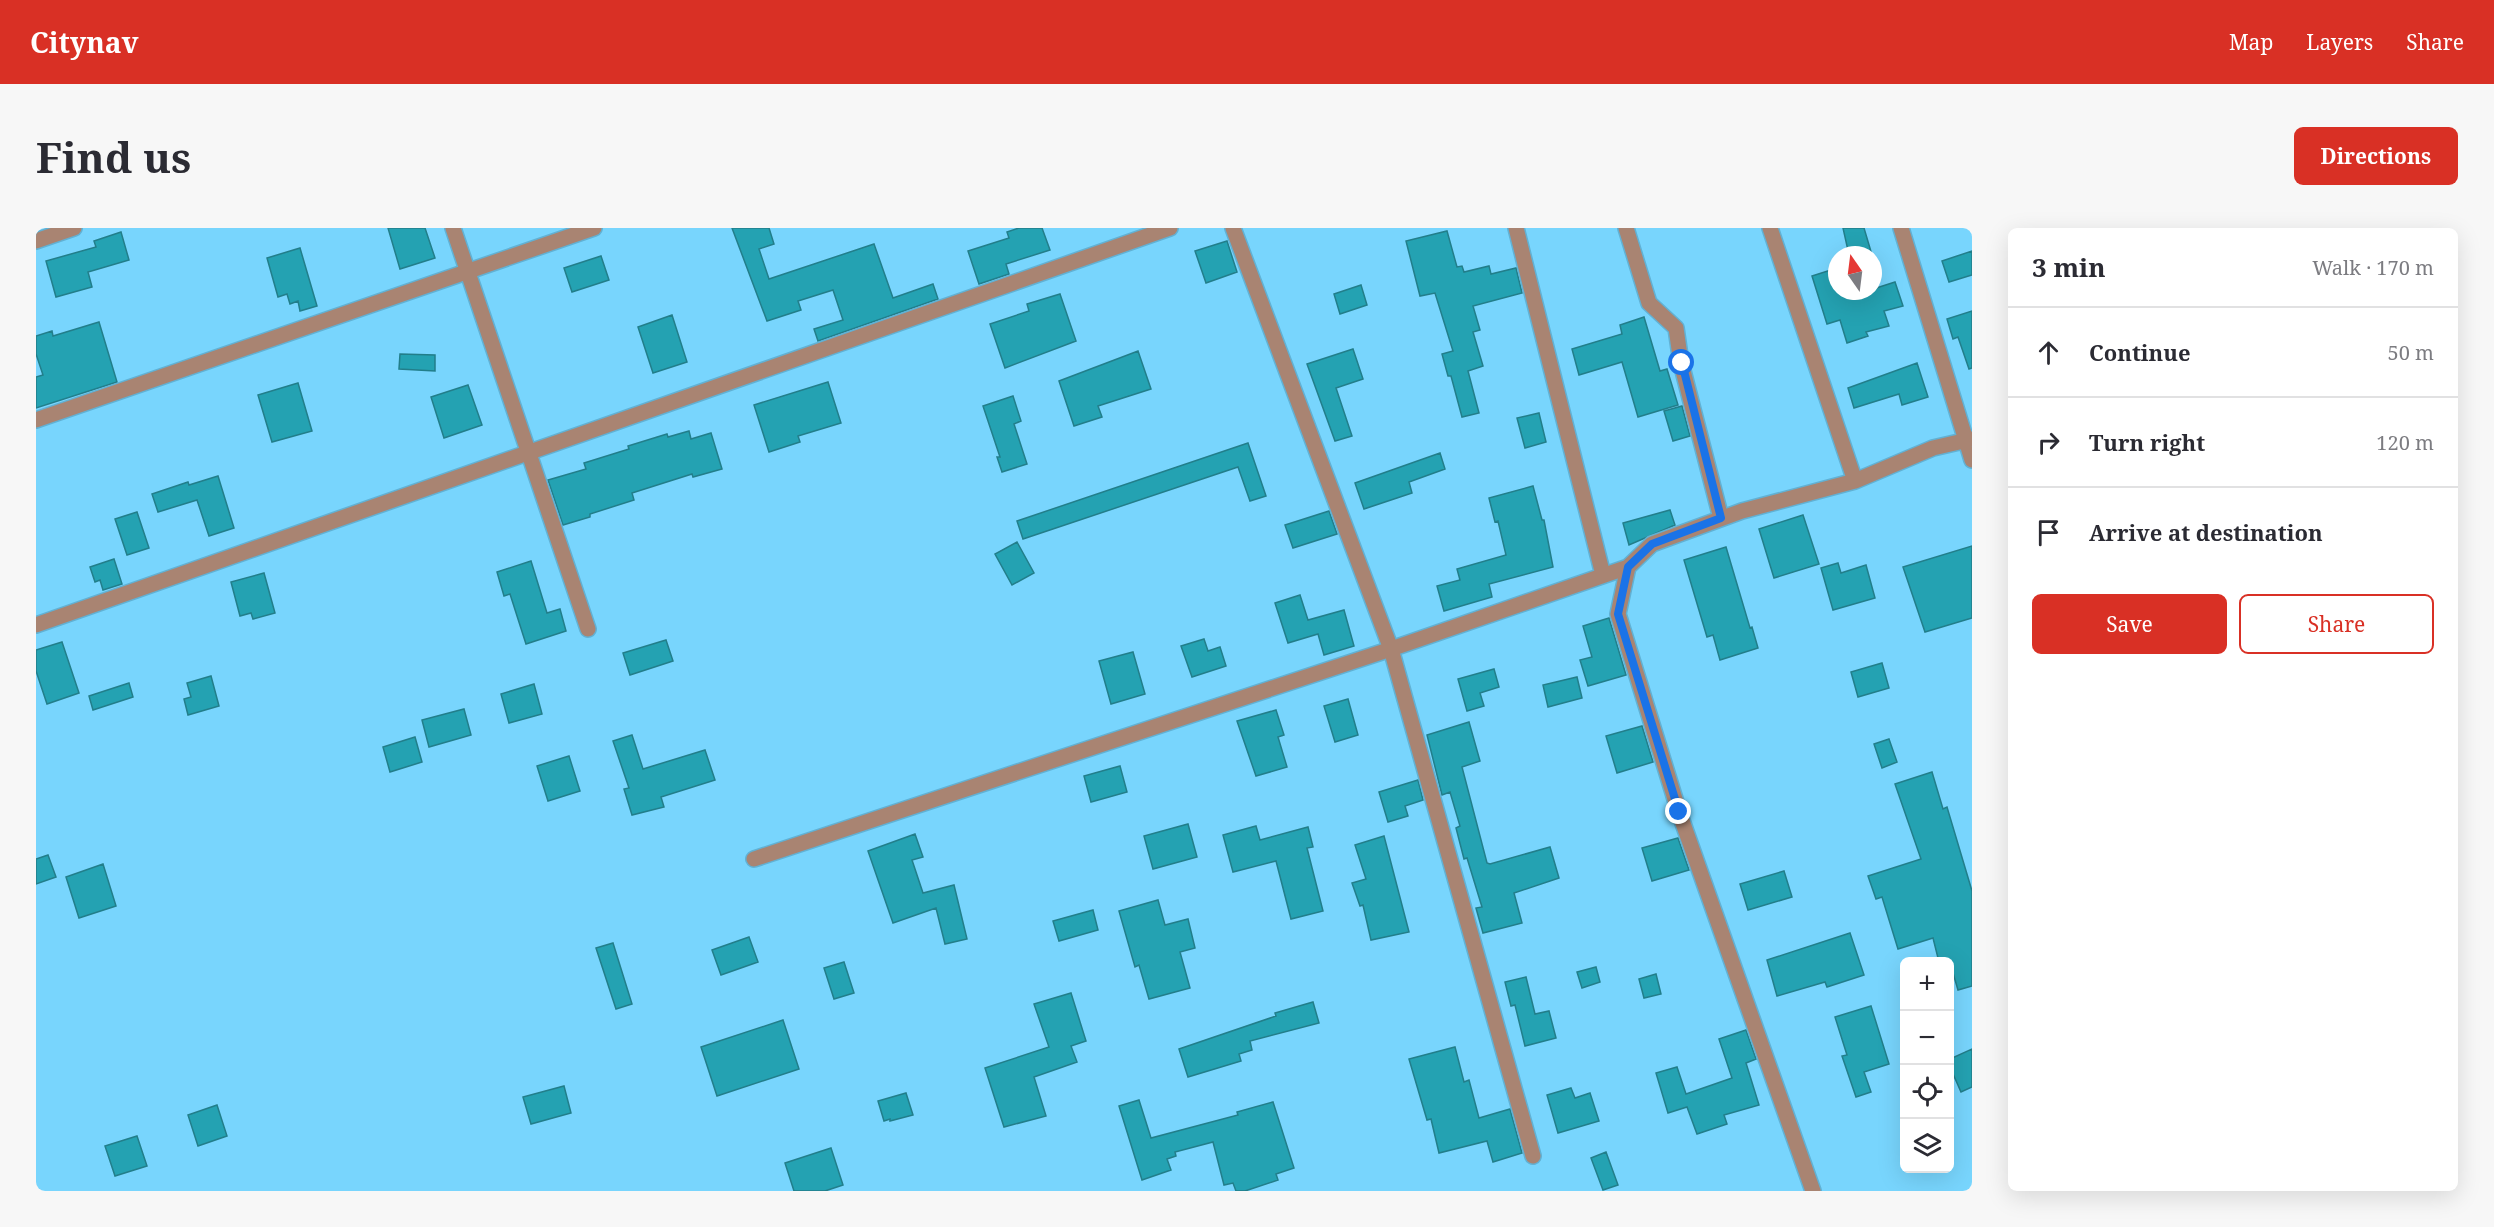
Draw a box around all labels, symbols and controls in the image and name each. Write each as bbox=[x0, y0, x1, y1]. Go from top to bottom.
text: Citynav bbox=[30, 23, 139, 61]
text: Map bbox=[2229, 28, 2273, 56]
text: Layers bbox=[2306, 28, 2373, 56]
text: Share bbox=[2406, 28, 2464, 56]
button: Directions bbox=[2294, 127, 2458, 185]
text: Find us bbox=[36, 128, 191, 185]
north arrow bbox=[1828, 246, 1882, 300]
text: 3 min bbox=[2032, 249, 2106, 285]
text: Walk · 170 m bbox=[2312, 254, 2434, 281]
icon: ahead bbox=[2032, 336, 2065, 369]
text: Continue bbox=[2089, 337, 2191, 367]
text: 50 m bbox=[2388, 339, 2434, 366]
route start bbox=[1668, 349, 1694, 375]
icon: right bbox=[2032, 426, 2065, 459]
text: Turn right bbox=[2089, 427, 2205, 457]
text: 120 m bbox=[2376, 429, 2434, 456]
icon: arrive bbox=[2032, 516, 2065, 549]
text: Arrive at destination bbox=[2089, 517, 2323, 547]
button: Save bbox=[2032, 594, 2227, 654]
button: Share bbox=[2239, 594, 2434, 654]
route end bbox=[1665, 798, 1691, 824]
map controls bbox=[1900, 957, 1954, 1173]
button: + bbox=[1900, 957, 1954, 1011]
button: − bbox=[1900, 1011, 1954, 1065]
button: locate bbox=[1900, 1065, 1954, 1119]
button: layers bbox=[1900, 1119, 1954, 1173]

